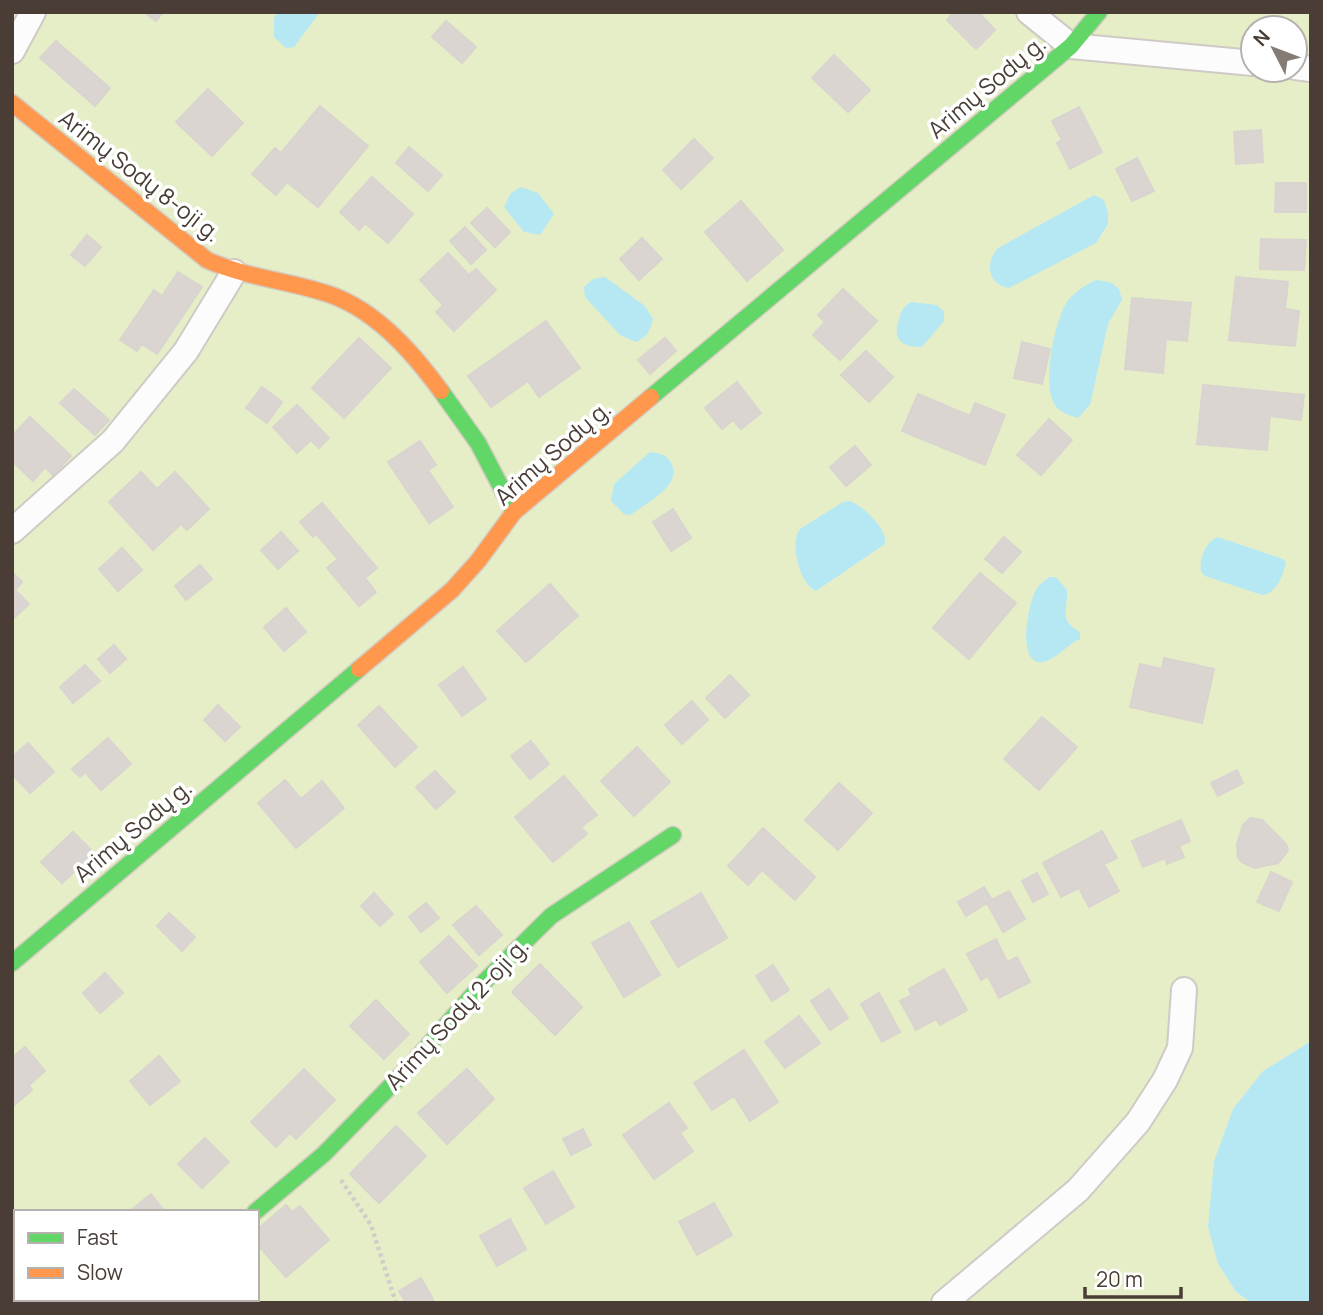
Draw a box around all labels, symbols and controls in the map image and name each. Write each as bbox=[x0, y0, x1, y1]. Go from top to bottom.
north arrow bbox=[1239, 14, 1309, 84]
text: N bbox=[1247, 24, 1276, 51]
street label: Arimų Sodų g. bbox=[920, 27, 1052, 145]
street label: Arimų Sodų 8-oji g. bbox=[53, 102, 228, 249]
street label: Arimų Sodų g. bbox=[487, 393, 618, 512]
street label: Arimų Sodų g. bbox=[66, 771, 198, 889]
street label: Arimų Sodų 2-oji g. bbox=[377, 930, 535, 1096]
legend bbox=[14, 1210, 259, 1301]
text: Fast bbox=[77, 1223, 118, 1251]
scale bar bbox=[1085, 1256, 1181, 1300]
text: Slow bbox=[77, 1258, 123, 1286]
text: 20 m bbox=[1096, 1265, 1143, 1293]

